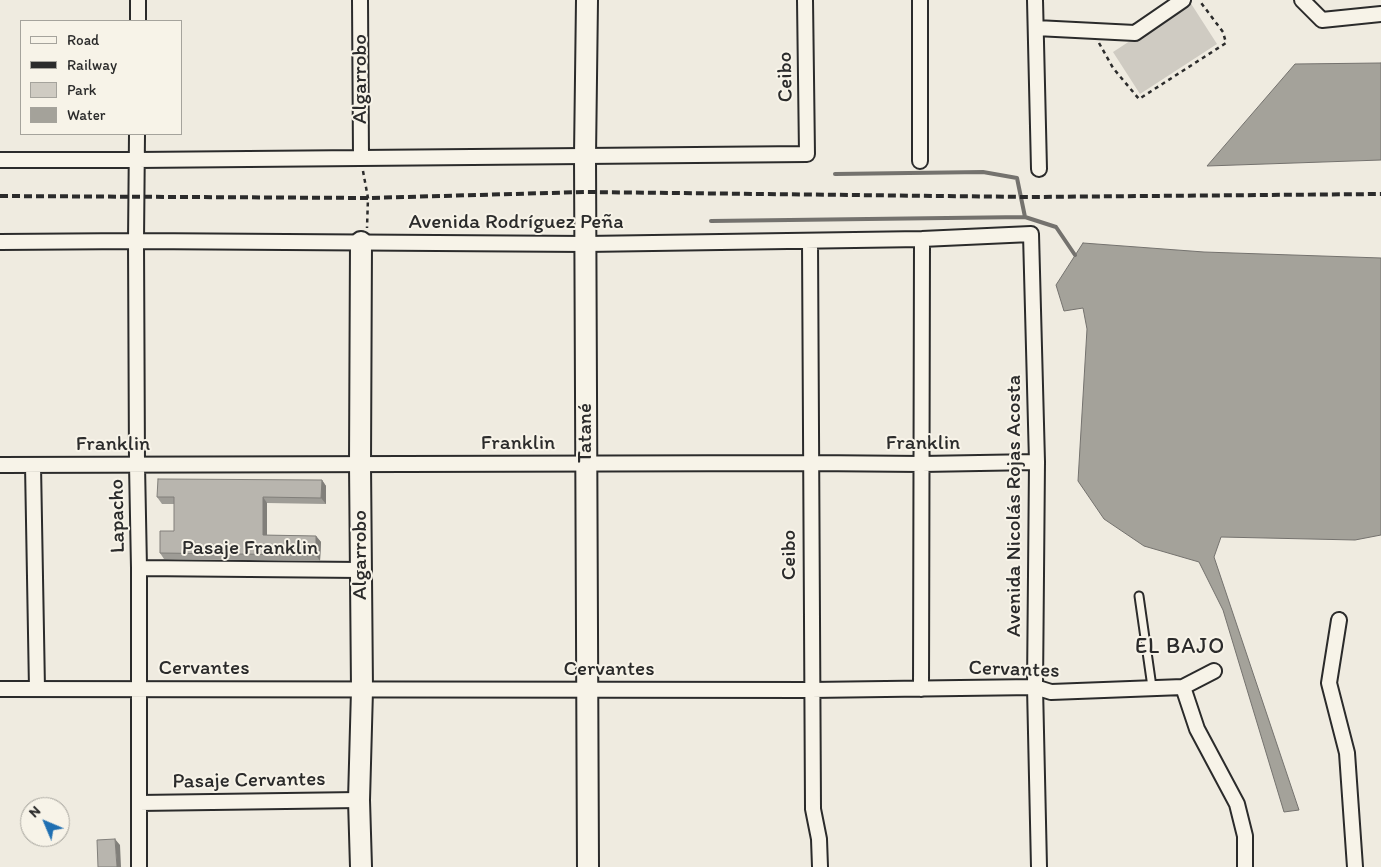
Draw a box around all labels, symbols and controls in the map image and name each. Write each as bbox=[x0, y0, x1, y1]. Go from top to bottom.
legend bbox=[20, 20, 182, 135]
text: Road bbox=[67, 31, 99, 49]
street label: Algarrobo bbox=[348, 34, 374, 124]
street label: Ceibo bbox=[773, 52, 799, 102]
text: Railway bbox=[67, 56, 117, 74]
text: Park bbox=[67, 81, 97, 99]
text: Water bbox=[67, 106, 105, 124]
street label: Avenida Rodríguez Peña bbox=[408, 210, 624, 236]
street label: Avenida Nicolás Rojas Acosta bbox=[1002, 375, 1028, 637]
street label: Tatané bbox=[573, 403, 599, 463]
street label: Franklin bbox=[481, 431, 555, 457]
street label: Franklin bbox=[886, 431, 960, 457]
street label: Franklin bbox=[76, 432, 150, 458]
street label: Lapacho bbox=[105, 479, 131, 553]
street label: Algarrobo bbox=[348, 510, 374, 600]
street label: Ceibo bbox=[777, 530, 803, 580]
street label: Pasaje Franklin bbox=[182, 536, 318, 562]
district label: EL BAJO bbox=[1134, 634, 1226, 660]
street label: Cervantes bbox=[158, 656, 250, 682]
street label: Cervantes bbox=[968, 656, 1060, 684]
street label: Cervantes bbox=[563, 657, 655, 683]
street label: Pasaje Cervantes bbox=[172, 767, 326, 795]
north arrow bbox=[20, 797, 70, 847]
text: N bbox=[25, 802, 44, 821]

